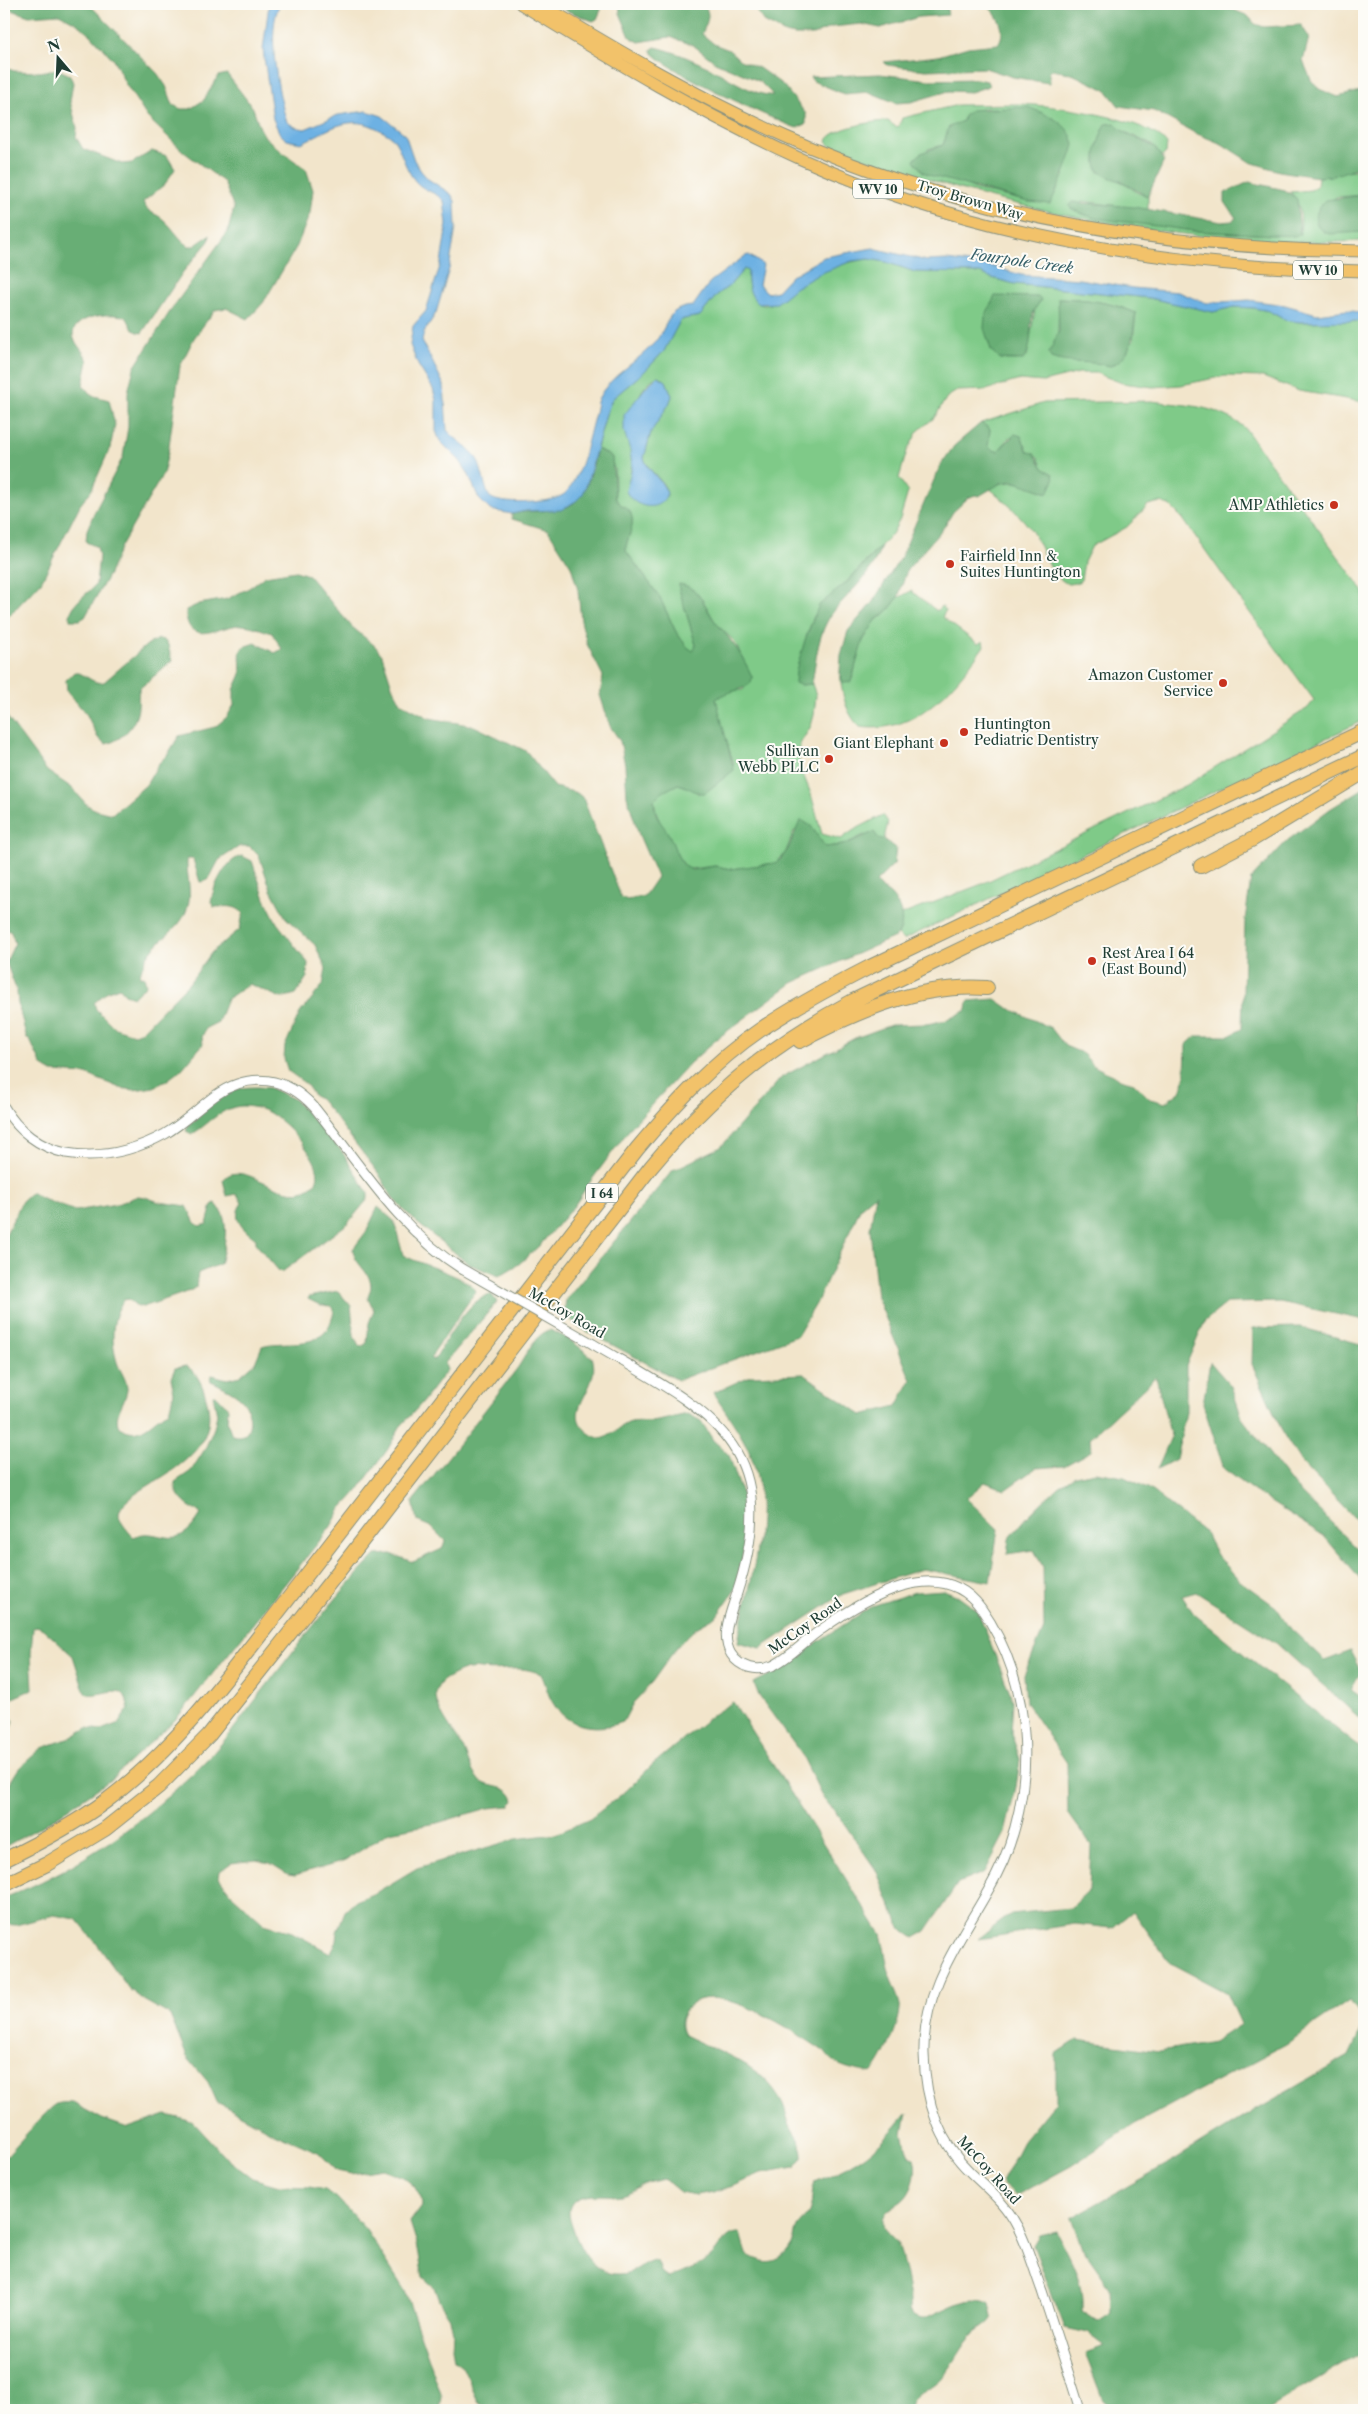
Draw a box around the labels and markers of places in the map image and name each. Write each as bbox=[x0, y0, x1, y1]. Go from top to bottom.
place label: AMP Athletics bbox=[1228, 496, 1324, 514]
marker: AMP Athletics bbox=[1328, 499, 1340, 511]
place label: Fairfield Inn & Suites Huntington bbox=[960, 547, 1081, 581]
marker: Fairfield Inn & Suites Huntington bbox=[944, 558, 956, 570]
place label: Amazon Customer Service bbox=[1087, 666, 1213, 700]
marker: Amazon Customer Service bbox=[1217, 677, 1229, 689]
place label: Huntington Pediatric Dentistry bbox=[974, 715, 1099, 749]
marker: Huntington Pediatric Dentistry bbox=[958, 726, 970, 738]
place label: Giant Elephant bbox=[833, 734, 934, 752]
marker: Giant Elephant bbox=[938, 737, 950, 749]
place label: Sullivan Webb PLLC bbox=[737, 742, 819, 776]
marker: Sullivan Webb PLLC bbox=[823, 753, 835, 765]
place label: Rest Area I 64 (East Bound) bbox=[1102, 944, 1194, 978]
marker: Rest Area I 64 (East Bound) bbox=[1086, 955, 1098, 967]

